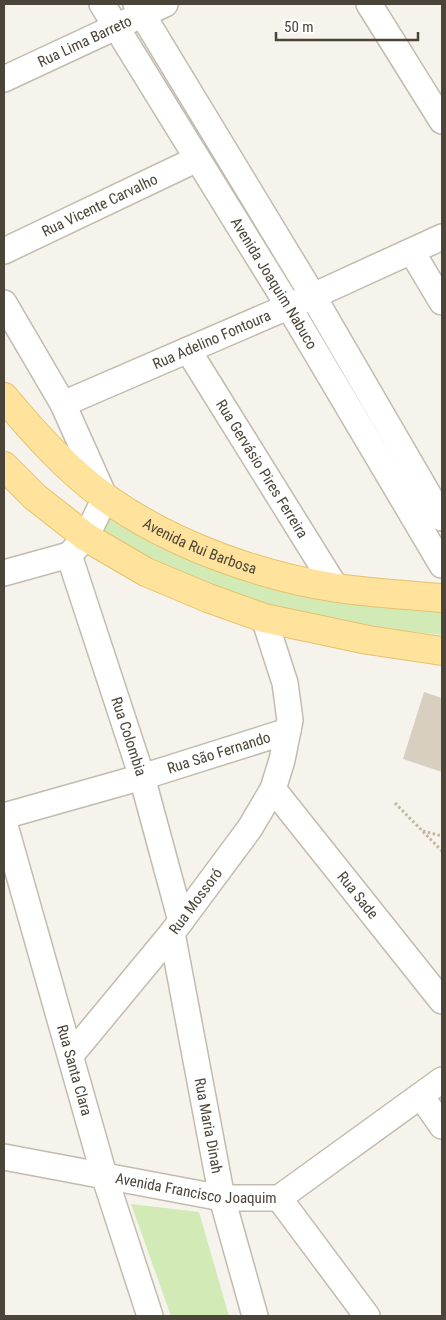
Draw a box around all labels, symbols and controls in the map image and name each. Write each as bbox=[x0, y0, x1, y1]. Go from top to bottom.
scale bar bbox=[276, 10, 418, 42]
street label: Rua Lima Barreto bbox=[35, 12, 135, 71]
text: 50 m bbox=[284, 18, 314, 36]
street label: Rua Vicente Carvalho bbox=[39, 170, 160, 241]
street label: Avenida Joaquim Nabuco bbox=[227, 214, 321, 352]
street label: Rua Adelino Fontoura bbox=[150, 306, 273, 373]
street label: Rua Gervásio Pires Ferreira bbox=[212, 396, 312, 542]
street label: Avenida Rui Barbosa bbox=[140, 514, 259, 578]
street label: Rua Colombia bbox=[107, 695, 150, 778]
street label: Rua São Fernando bbox=[165, 728, 273, 777]
street label: Rua Mossoró bbox=[165, 865, 226, 938]
street label: Rua Sade bbox=[333, 868, 382, 923]
street label: Rua Santa Clara bbox=[53, 1023, 96, 1118]
street label: Rua Maria Dinah bbox=[191, 1076, 226, 1175]
street label: Avenida Francisco Joaquim bbox=[114, 1169, 277, 1207]

